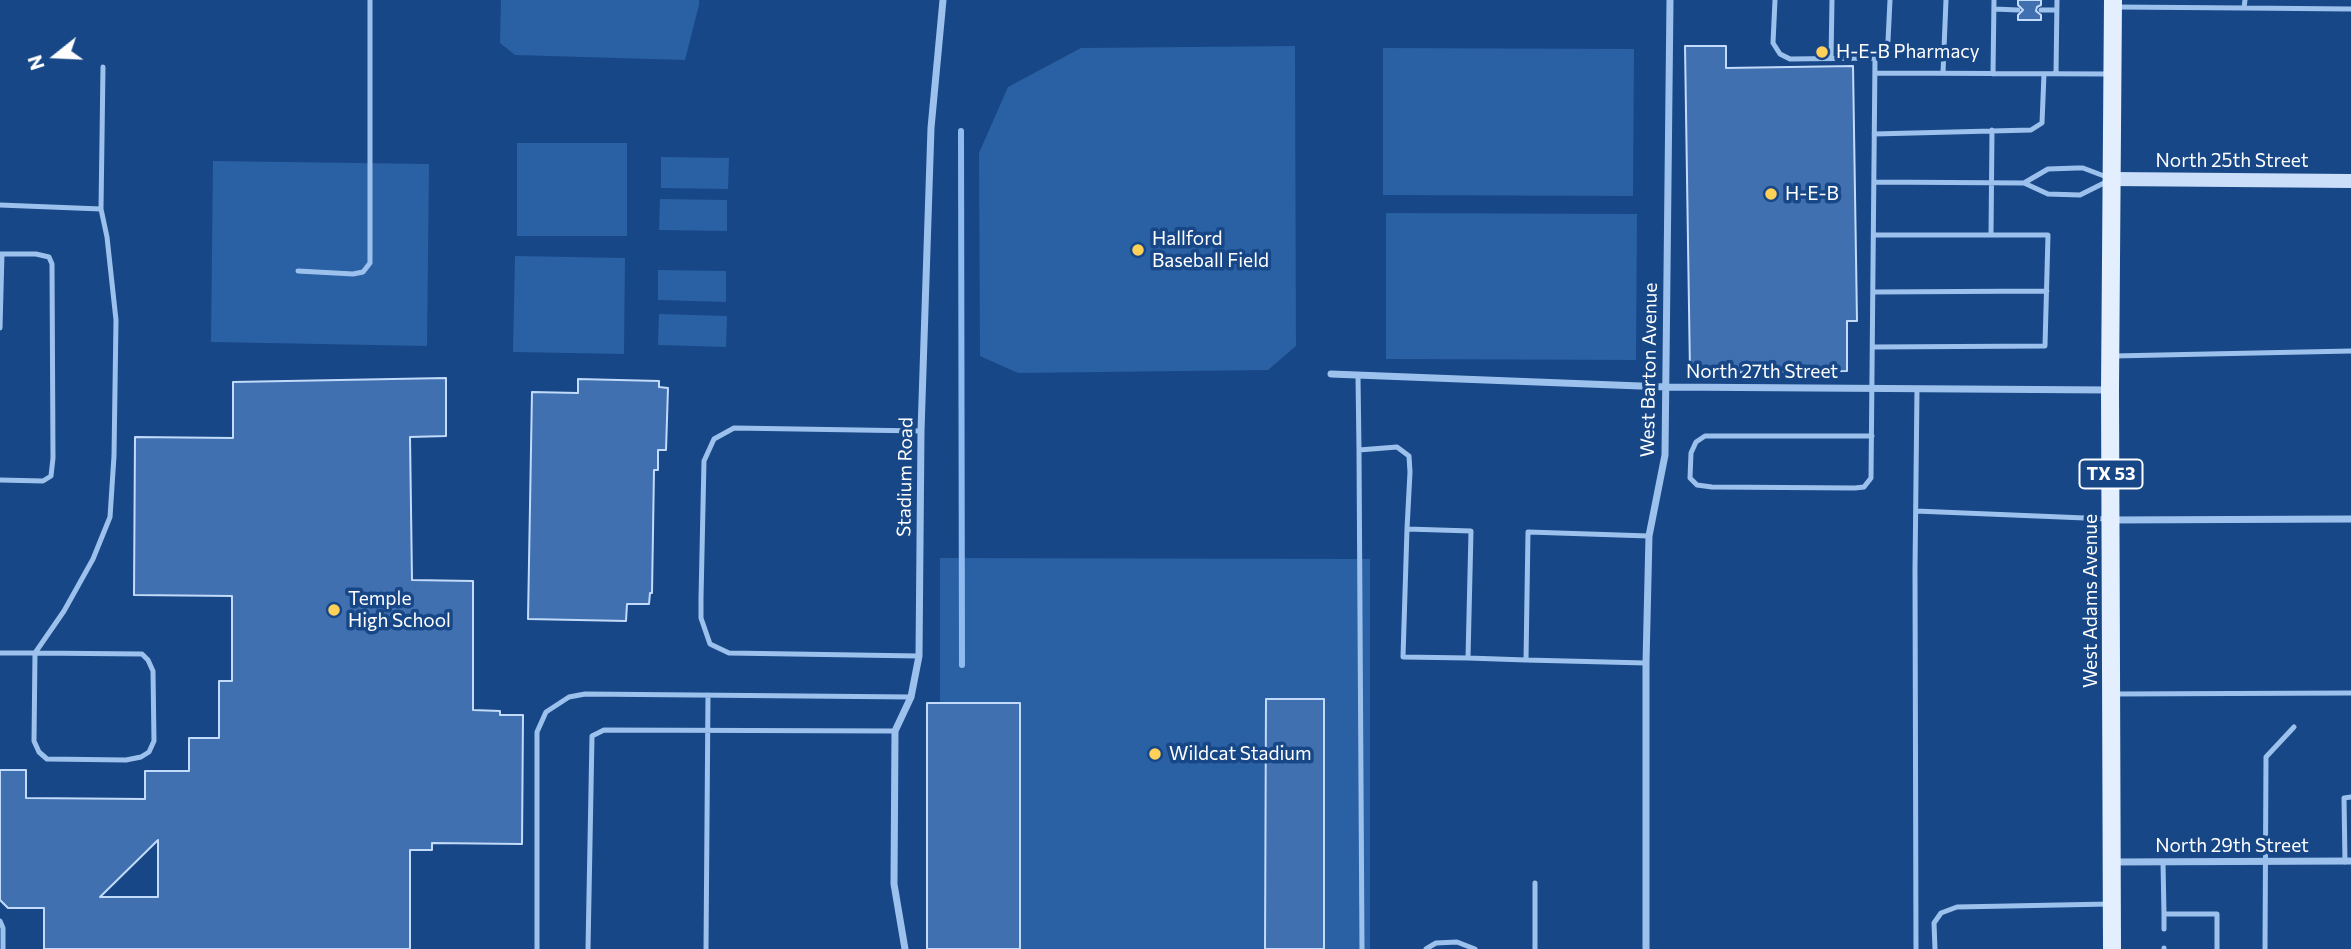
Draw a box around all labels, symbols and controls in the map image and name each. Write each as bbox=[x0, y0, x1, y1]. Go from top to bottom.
north arrow bbox=[21, 21, 91, 91]
place label: H-E-B Pharmacy bbox=[1836, 41, 1980, 63]
marker: H-E-B Pharmacy bbox=[1814, 44, 1830, 60]
text: N bbox=[22, 52, 49, 73]
street label: North 25th Street bbox=[2155, 150, 2309, 172]
place label: H-E-B bbox=[1785, 183, 1839, 205]
marker: H-E-B bbox=[1763, 186, 1779, 202]
place label: Hallford Baseball Field bbox=[1152, 228, 1269, 272]
marker: Hallford Baseball Field bbox=[1130, 242, 1146, 258]
street label: West Barton Avenue bbox=[1636, 282, 1662, 458]
street label: North 27th Street bbox=[1686, 361, 1838, 383]
street label: Stadium Road bbox=[893, 417, 917, 537]
road number: TX 53 bbox=[2080, 460, 2142, 488]
street label: West Adams Avenue bbox=[2080, 514, 2102, 688]
place label: Temple High School bbox=[348, 588, 451, 632]
marker: Temple High School bbox=[326, 602, 342, 618]
place label: Wildcat Stadium bbox=[1169, 743, 1312, 765]
marker: Wildcat Stadium bbox=[1147, 746, 1163, 762]
street label: North 29th Street bbox=[2155, 835, 2309, 857]

